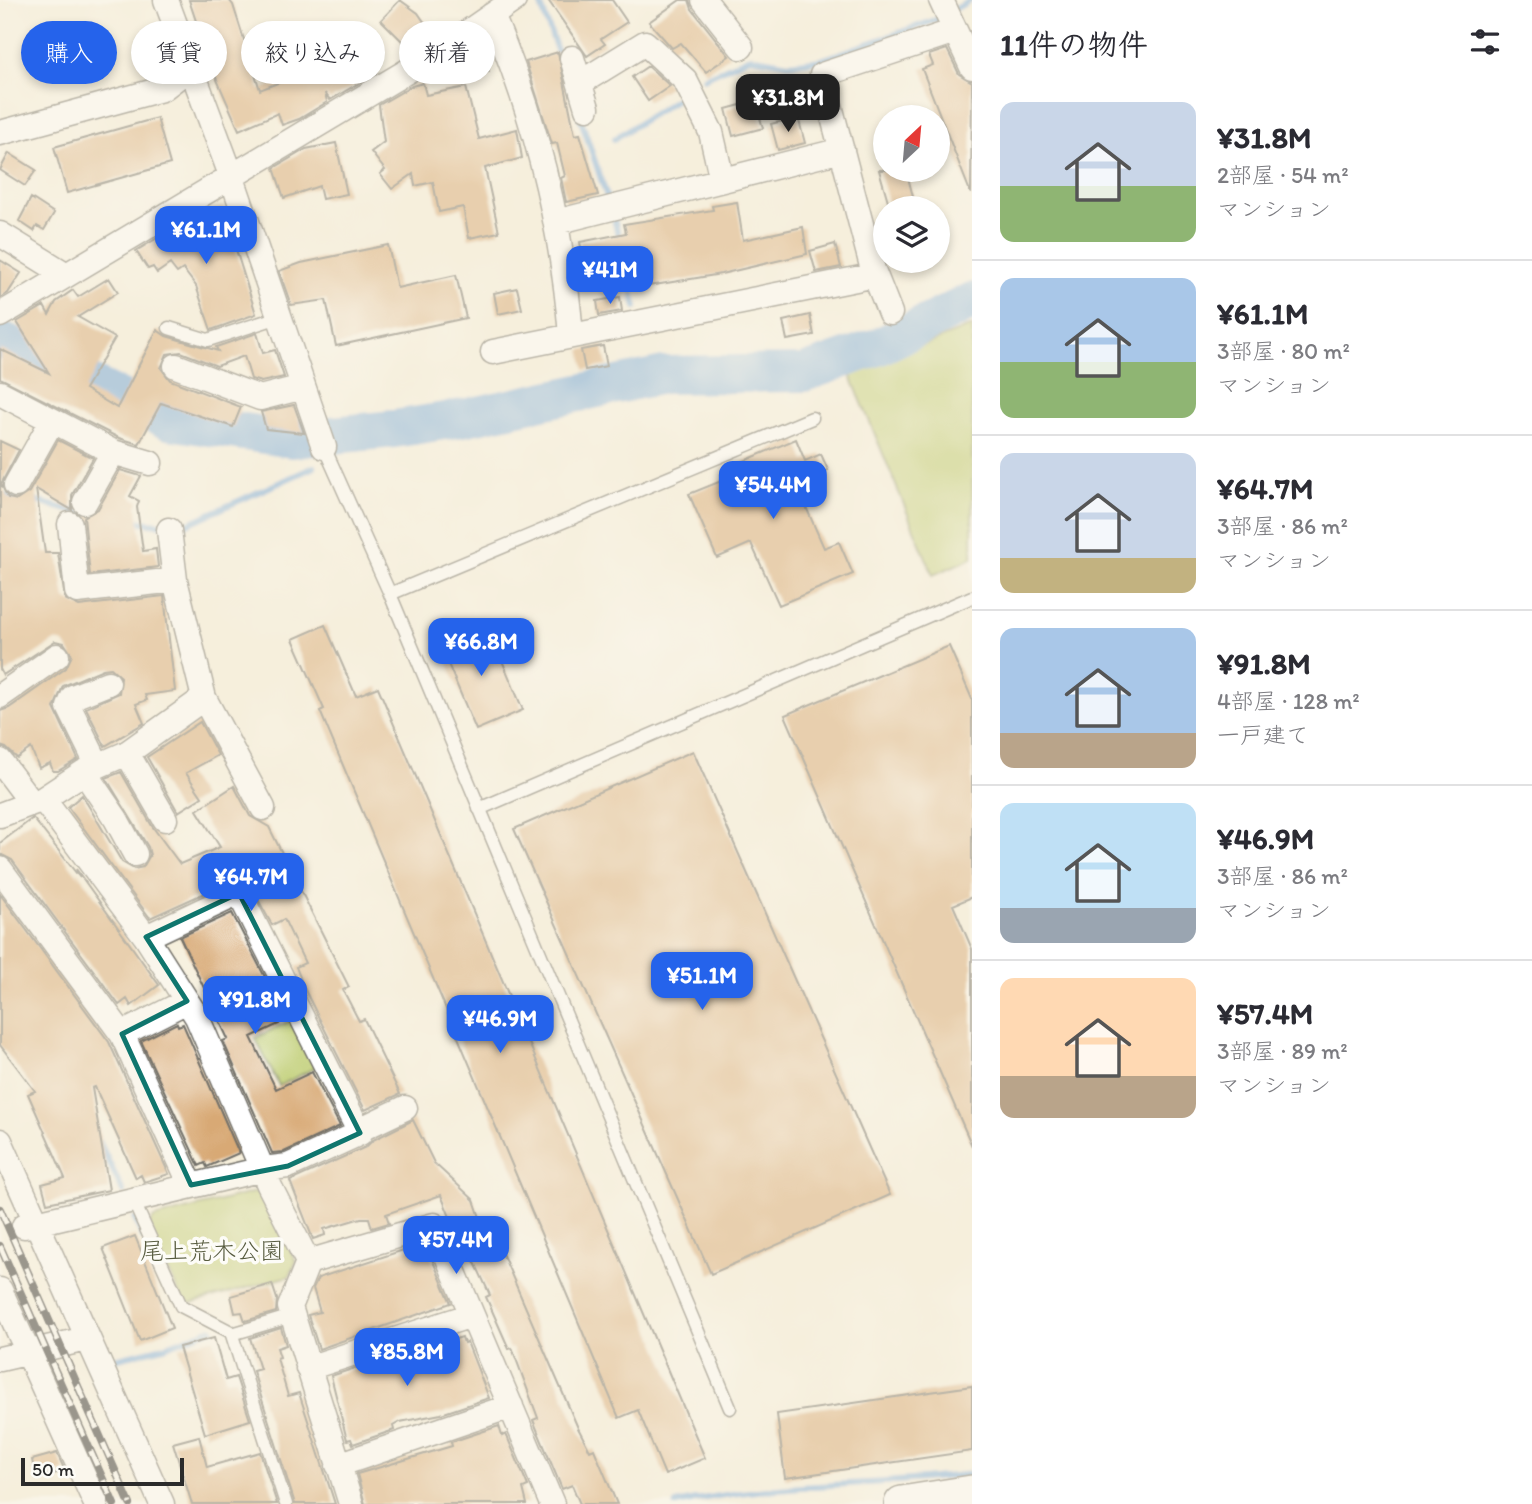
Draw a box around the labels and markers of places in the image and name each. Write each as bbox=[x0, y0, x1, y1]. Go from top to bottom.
pin: ¥31.8M bbox=[731, 74, 845, 134]
pin: ¥61.1M bbox=[149, 206, 263, 266]
pin: ¥41M bbox=[569, 246, 651, 306]
pin: ¥54.4M bbox=[716, 462, 830, 521]
pin: ¥66.8M bbox=[424, 618, 538, 678]
pin: ¥64.7M bbox=[194, 853, 308, 913]
pin: ¥51.1M bbox=[645, 953, 759, 1012]
pin: ¥91.8M bbox=[198, 976, 312, 1036]
pin: ¥46.9M bbox=[443, 996, 557, 1055]
pin: ¥57.4M bbox=[399, 1216, 513, 1276]
pin: ¥85.8M bbox=[350, 1328, 464, 1388]

